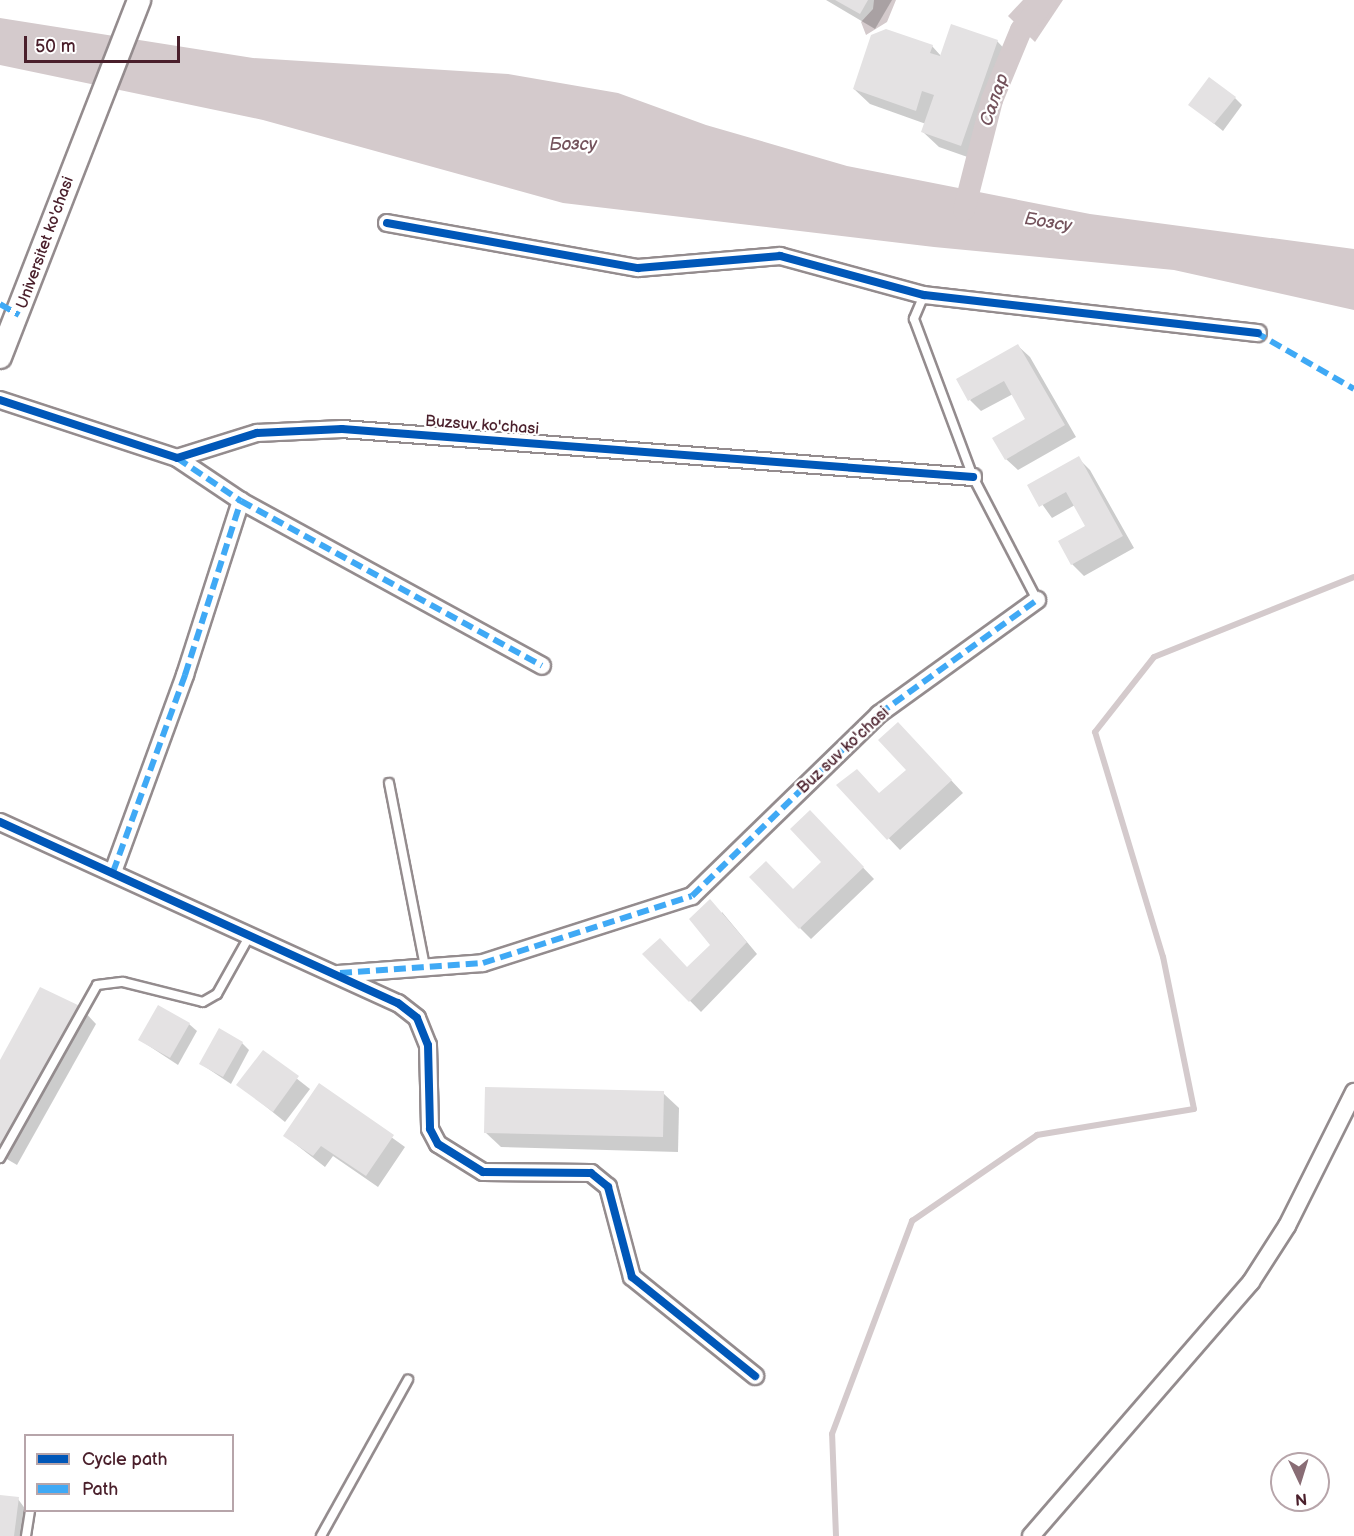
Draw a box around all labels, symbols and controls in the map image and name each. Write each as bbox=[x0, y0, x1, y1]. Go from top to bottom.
scale bar bbox=[27, 24, 183, 62]
text: 50 m bbox=[35, 36, 76, 57]
water label: Салар bbox=[976, 71, 1014, 129]
water label: Бозсу bbox=[549, 134, 597, 156]
street label: Universitet ko'chasi bbox=[13, 174, 79, 312]
water label: Бозсу bbox=[1023, 209, 1073, 237]
street label: Buzsuv ko'chasi bbox=[424, 412, 540, 440]
street label: Buz suv ko'chasi bbox=[794, 704, 894, 798]
legend bbox=[24, 1434, 234, 1512]
text: Cycle path bbox=[82, 1449, 168, 1470]
north arrow bbox=[1270, 1452, 1330, 1512]
text: Path bbox=[82, 1479, 118, 1500]
text: N bbox=[1294, 1489, 1308, 1508]

